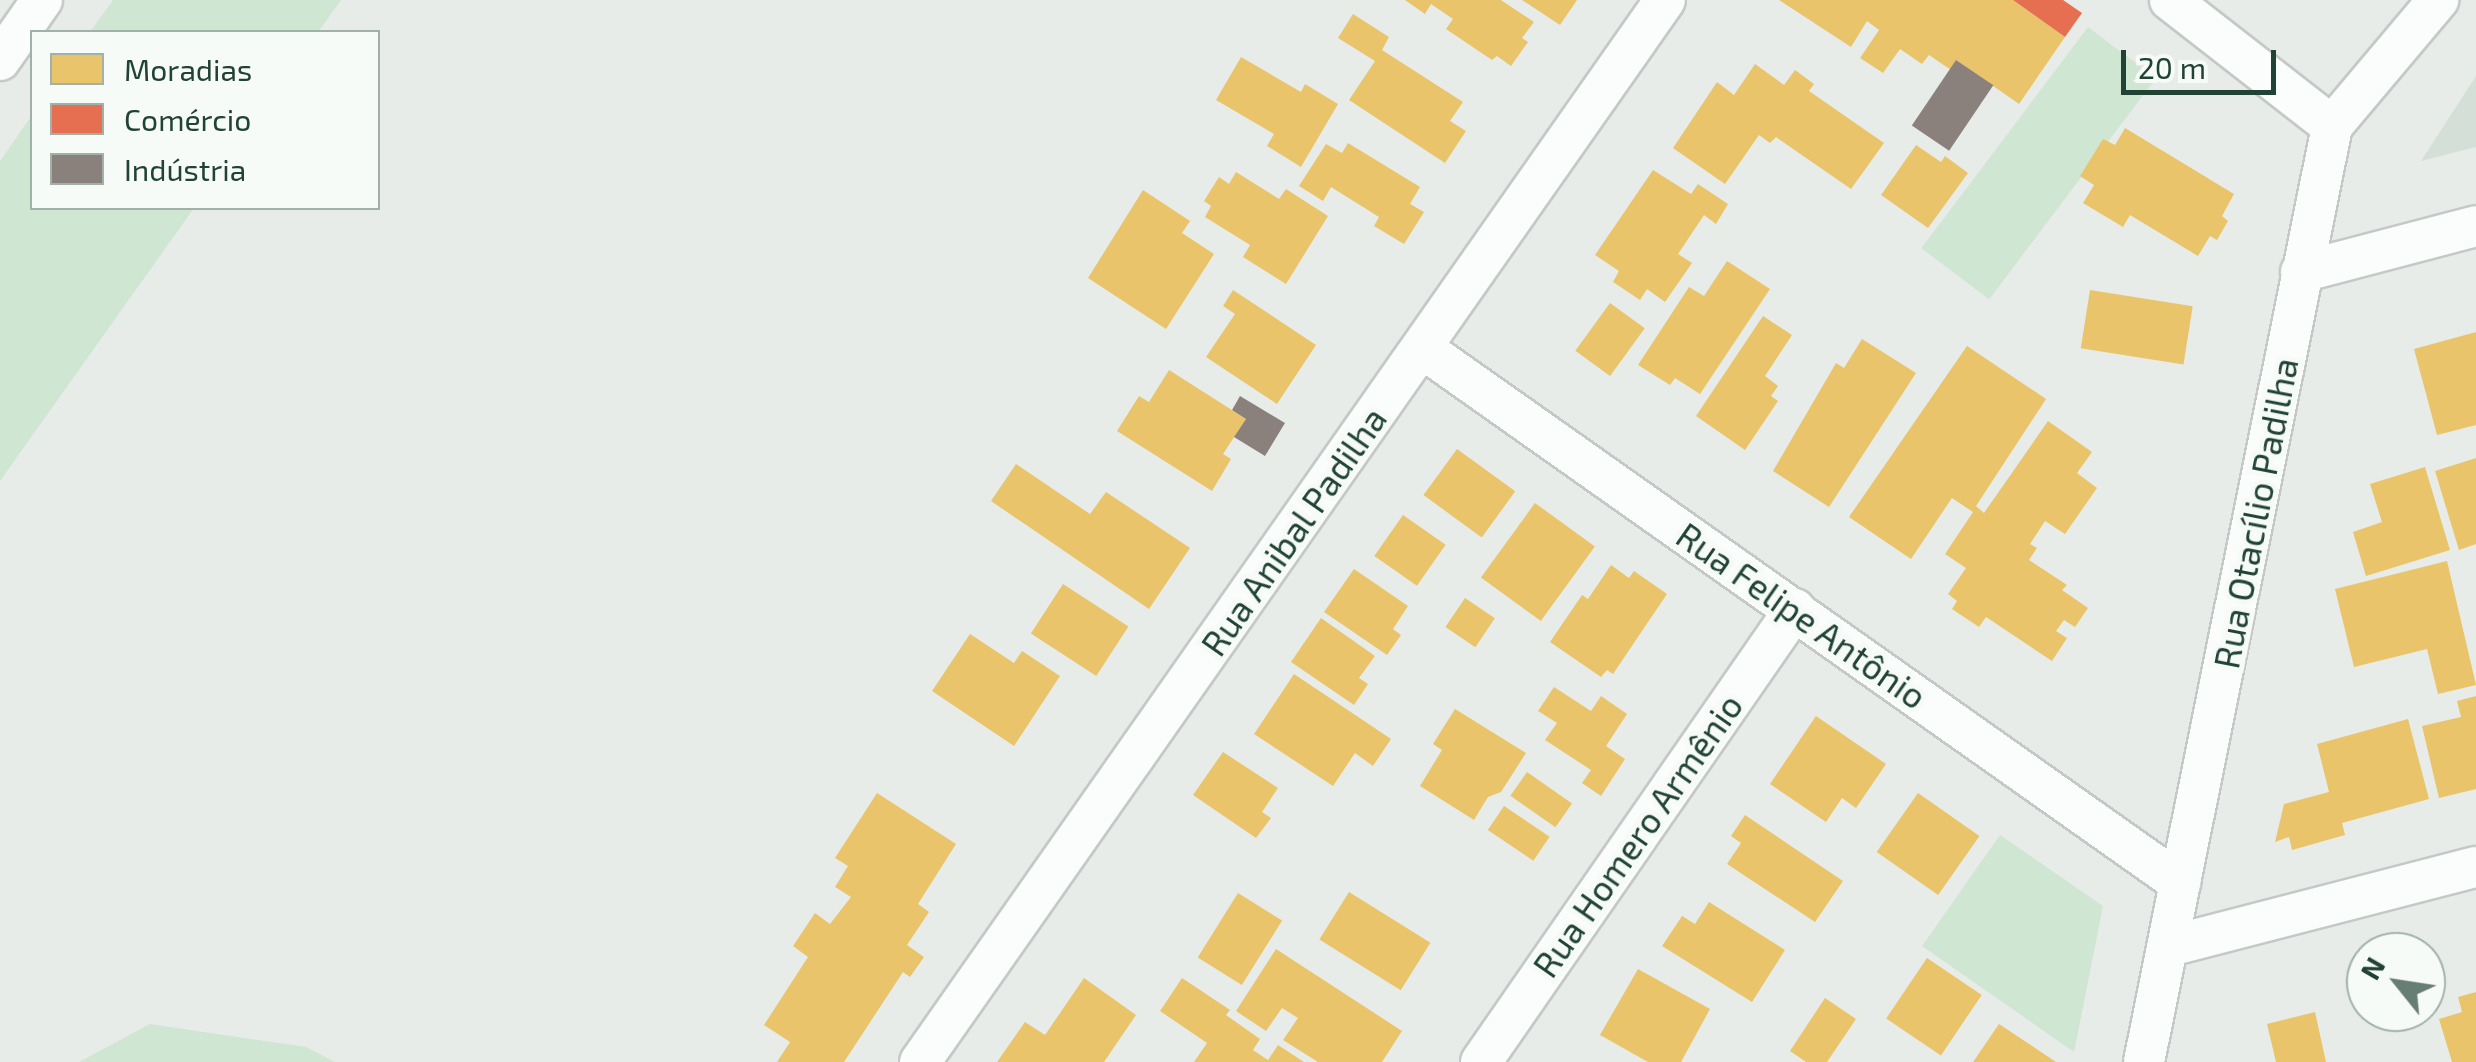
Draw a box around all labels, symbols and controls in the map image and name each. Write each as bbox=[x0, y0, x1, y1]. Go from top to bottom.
legend bbox=[30, 30, 380, 210]
scale bar bbox=[2126, 30, 2281, 92]
text: 20 m bbox=[2138, 49, 2206, 85]
text: Moradias bbox=[124, 51, 252, 87]
text: Comércio bbox=[124, 101, 251, 137]
text: Indústria bbox=[124, 151, 246, 187]
street label: Rua Otacílio Padilha bbox=[2204, 354, 2306, 672]
street label: Rua Anibal Padilha bbox=[1191, 398, 1395, 664]
street label: Rua Felipe Antônio bbox=[1669, 513, 1935, 717]
street label: Rua Homero Armênio bbox=[1523, 685, 1751, 985]
north arrow bbox=[2346, 932, 2446, 1032]
text: N bbox=[2352, 951, 2392, 985]

